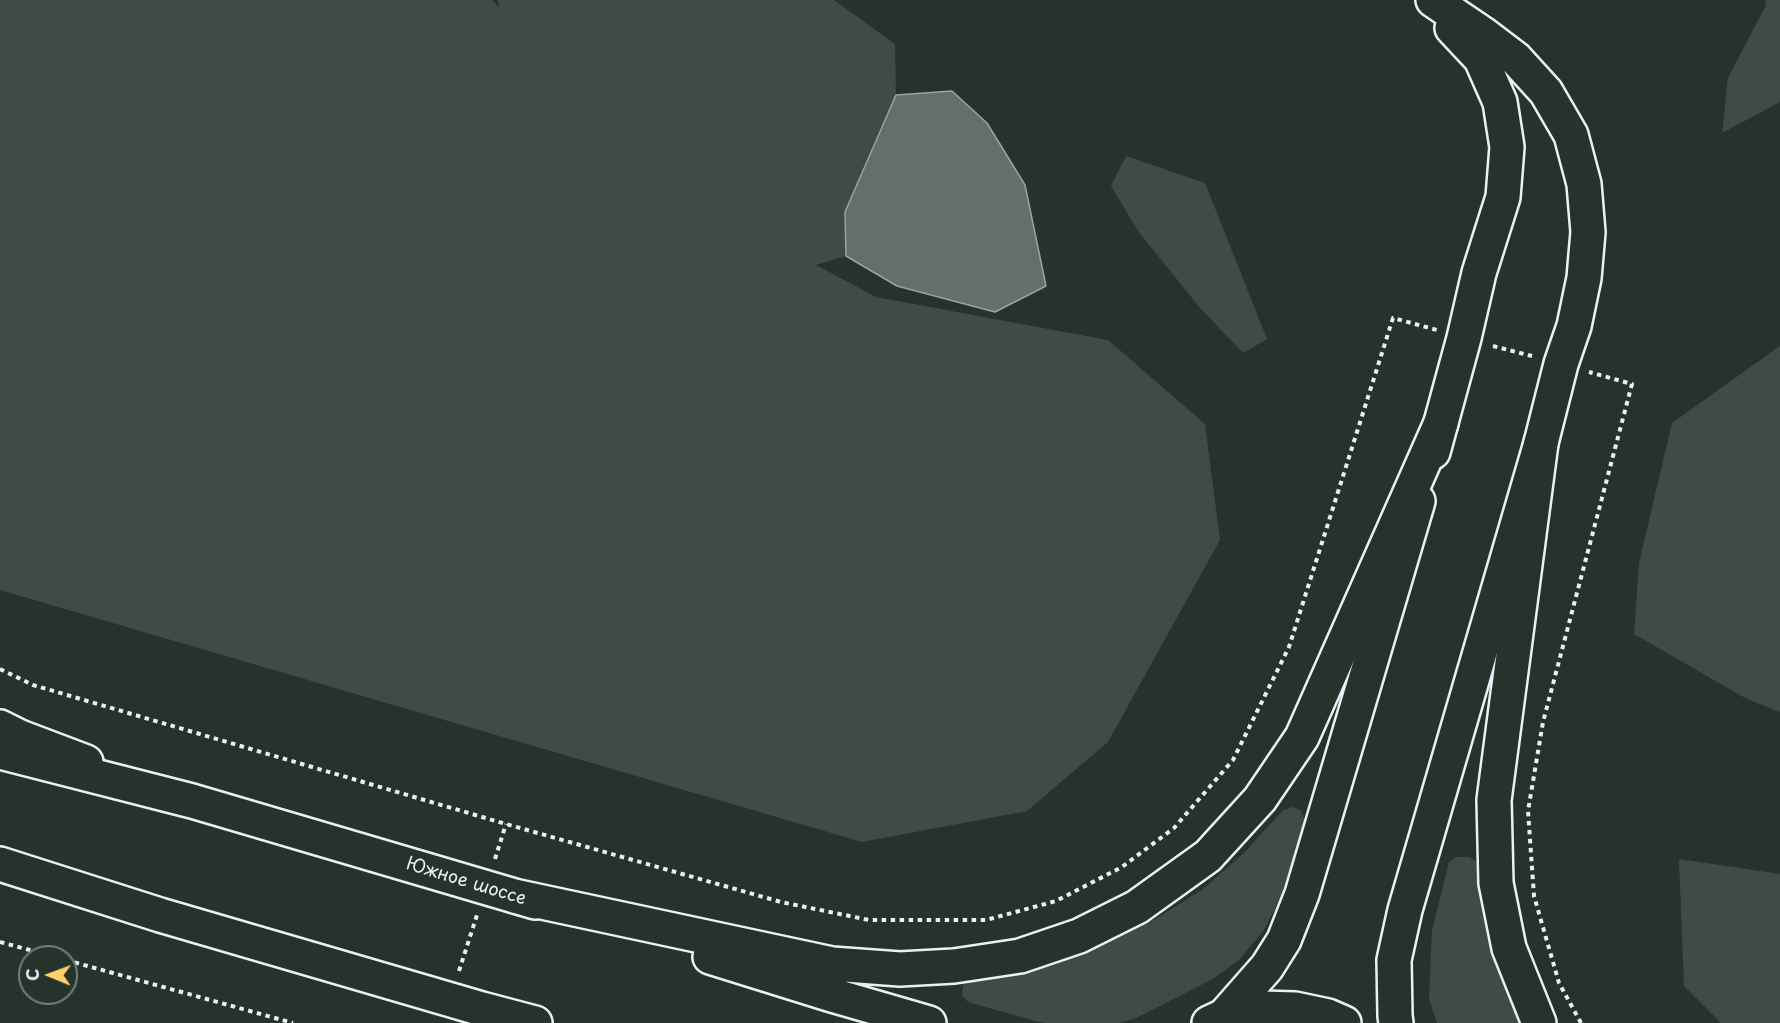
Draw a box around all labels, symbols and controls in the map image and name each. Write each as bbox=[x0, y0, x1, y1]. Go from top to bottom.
street label: Южное шоссе bbox=[403, 854, 529, 910]
north arrow bbox=[18, 945, 78, 1005]
text: С bbox=[20, 968, 44, 981]

